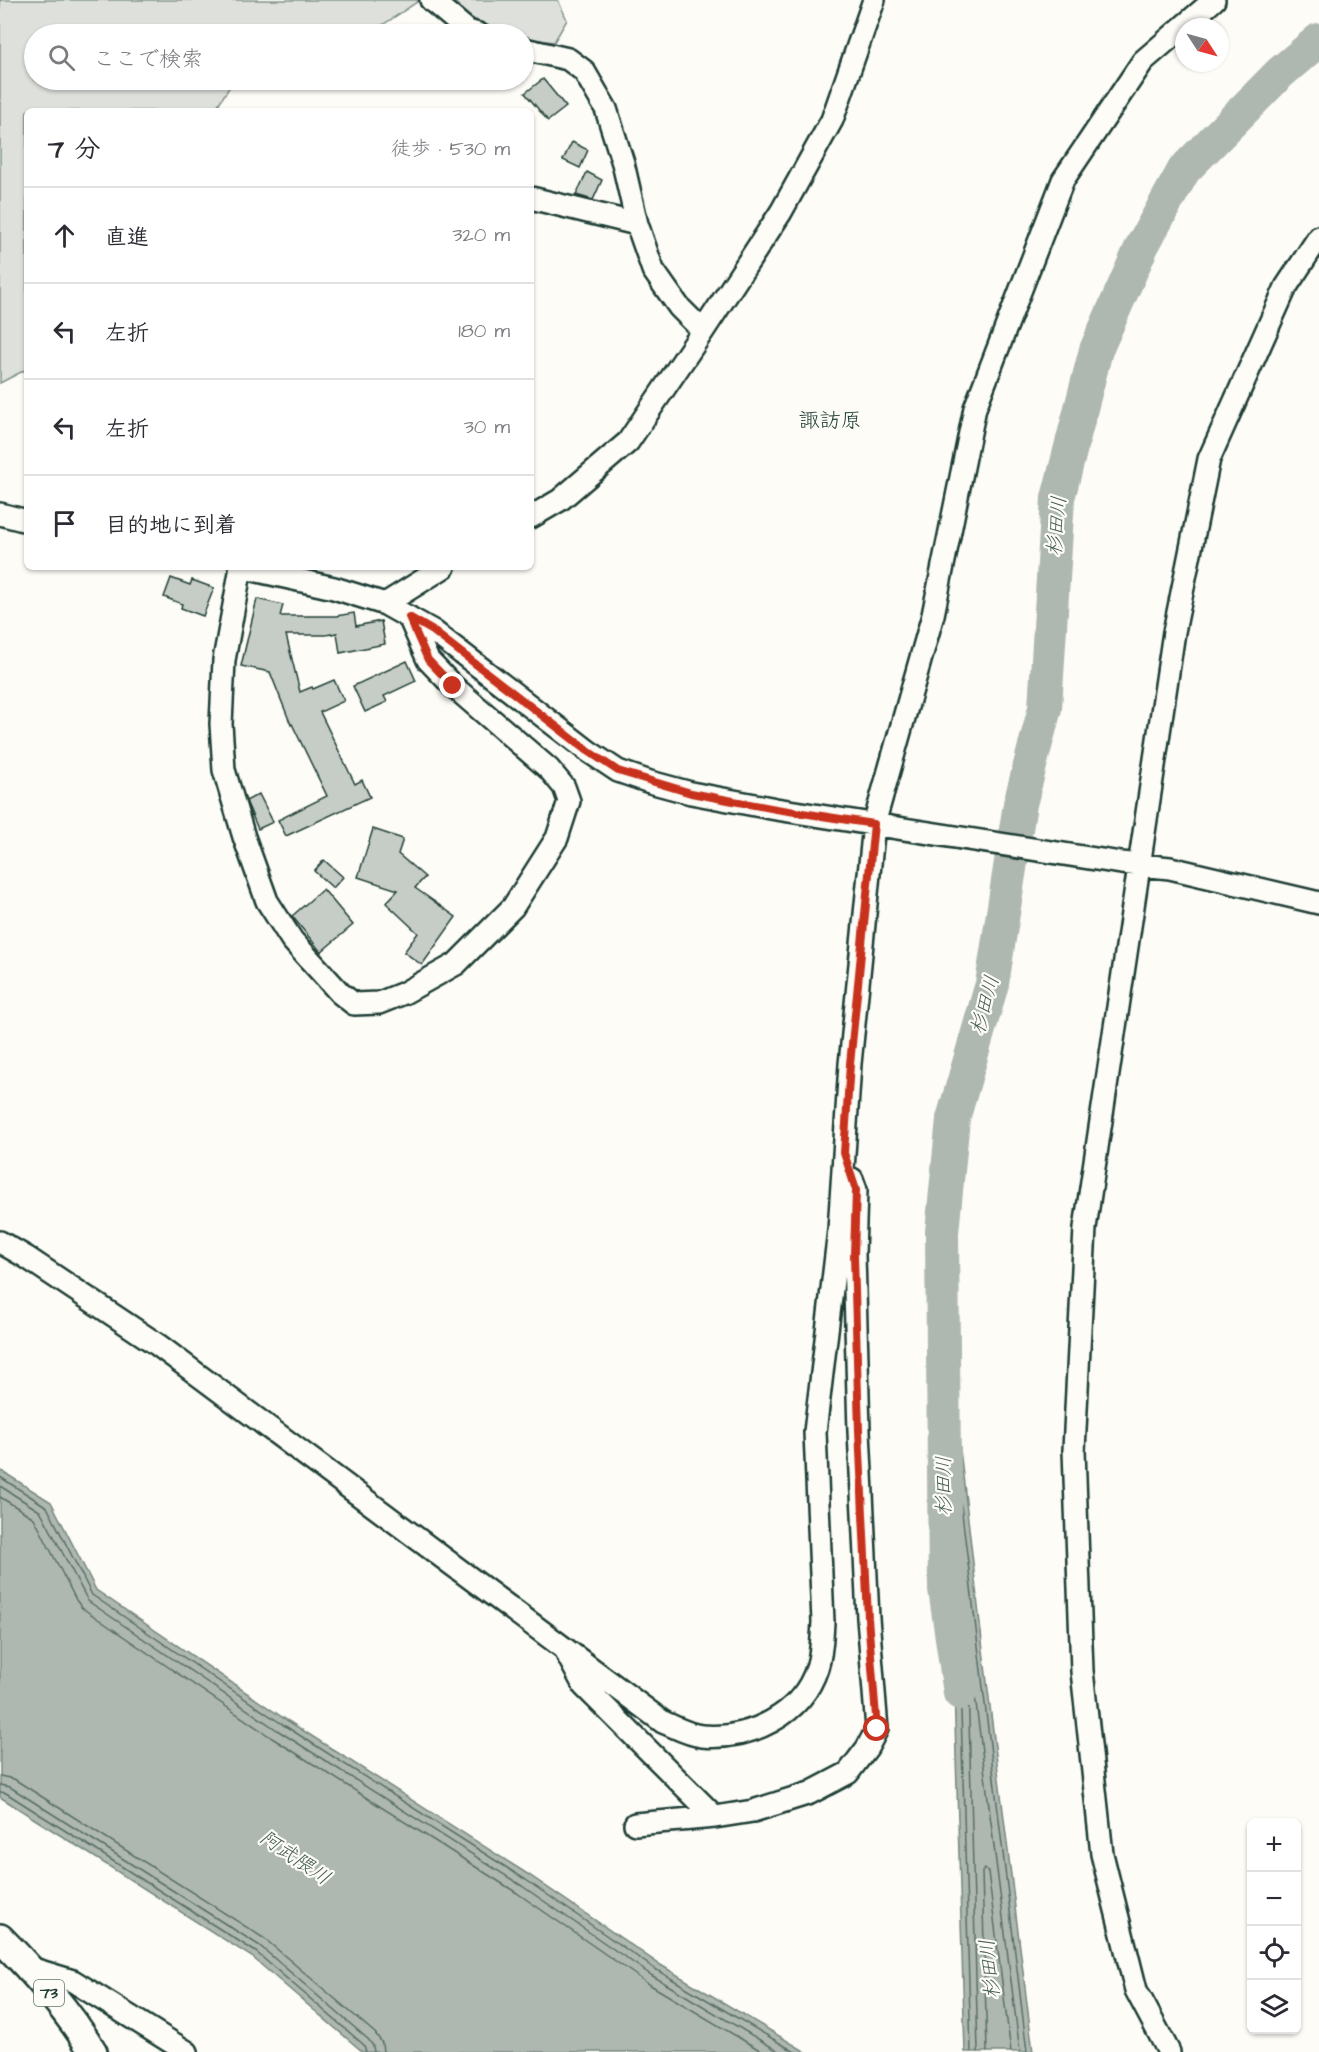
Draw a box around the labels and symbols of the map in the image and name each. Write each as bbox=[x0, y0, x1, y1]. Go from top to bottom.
north arrow bbox=[1175, 18, 1229, 72]
district label: 諏訪原 bbox=[799, 406, 862, 435]
water label: 杉田川 bbox=[1040, 495, 1074, 557]
route end bbox=[439, 672, 465, 698]
water label: 杉田川 bbox=[964, 972, 1006, 1038]
water label: 杉田川 bbox=[930, 1456, 958, 1516]
route start bbox=[863, 1715, 889, 1741]
water label: 阿武隈川 bbox=[254, 1824, 336, 1892]
water label: 杉田川 bbox=[973, 1938, 1007, 2000]
road number: 73 bbox=[34, 1980, 64, 2006]

